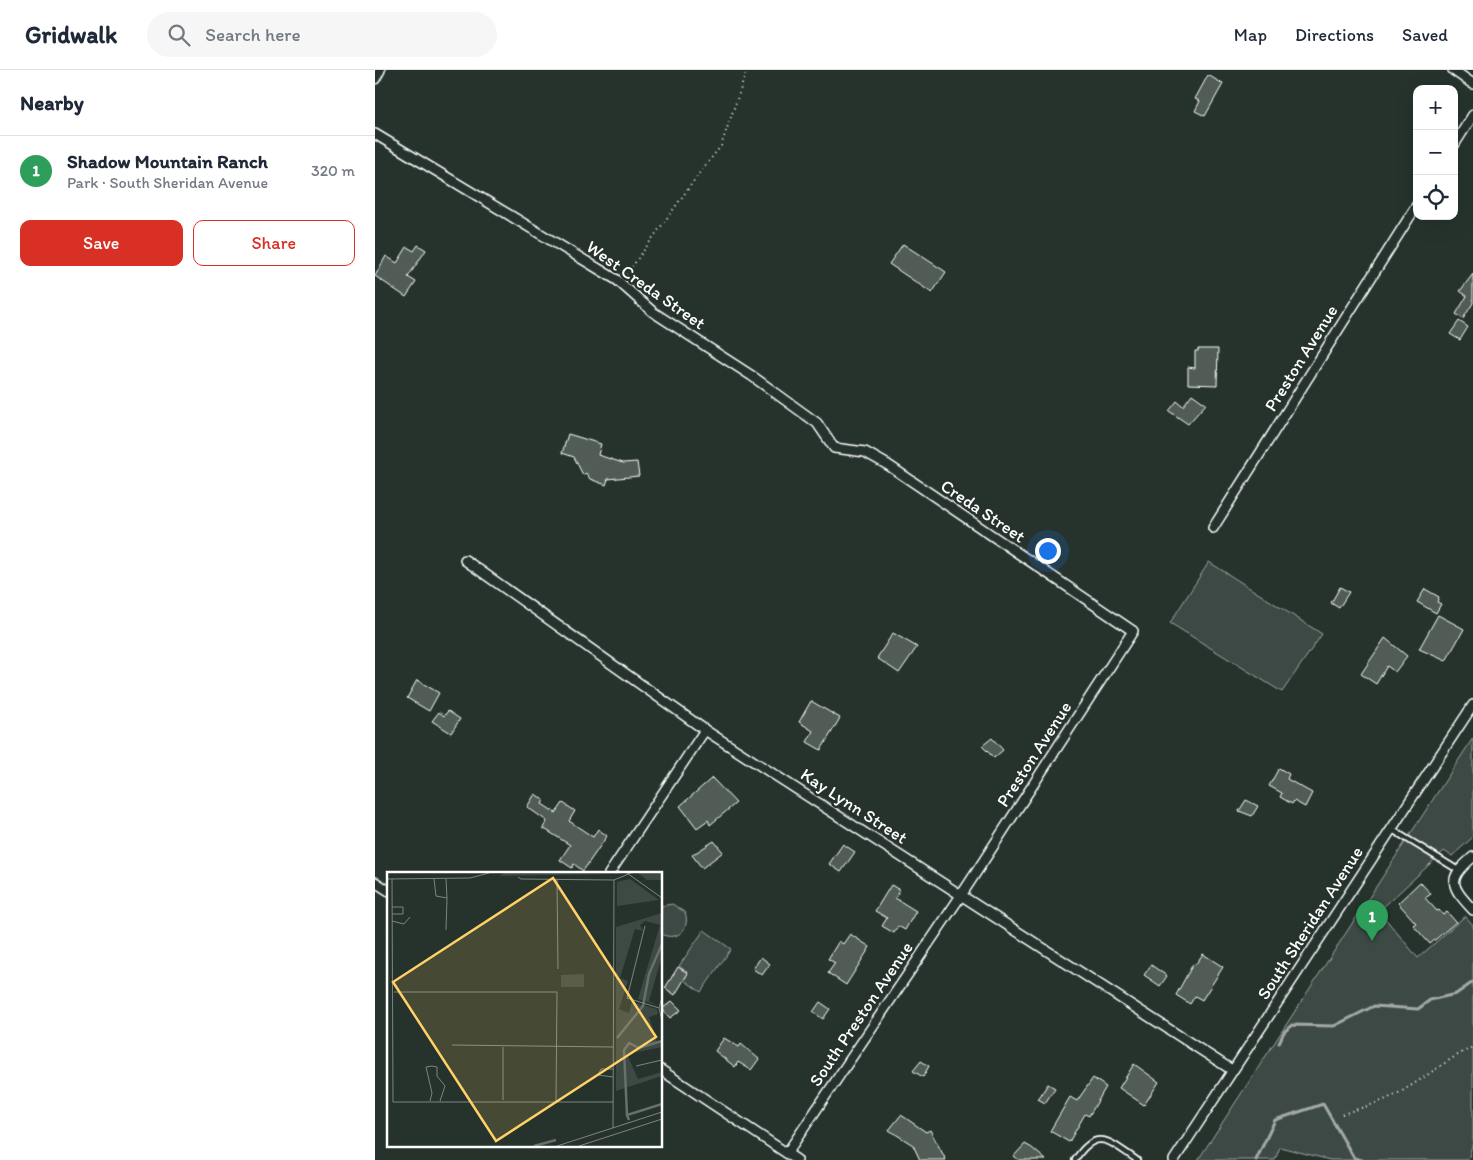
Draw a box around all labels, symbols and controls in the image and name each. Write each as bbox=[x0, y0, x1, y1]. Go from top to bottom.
search box bbox=[147, 12, 497, 57]
text: Gridwalk bbox=[25, 20, 117, 49]
icon: search bbox=[165, 21, 193, 49]
text: Search here bbox=[205, 23, 301, 46]
text: Map bbox=[1234, 24, 1267, 46]
text: Directions bbox=[1295, 24, 1374, 46]
text: Saved bbox=[1402, 24, 1448, 46]
map controls bbox=[1413, 85, 1458, 220]
button: + bbox=[1413, 85, 1458, 130]
text: Nearby bbox=[20, 90, 84, 115]
button: − bbox=[1413, 130, 1458, 175]
text: Shadow Mountain Ranch bbox=[67, 150, 268, 173]
text: 1 bbox=[32, 161, 40, 180]
text: 320 m bbox=[311, 161, 355, 180]
text: Park · South Sheridan Avenue bbox=[67, 173, 268, 192]
button: locate bbox=[1413, 175, 1458, 220]
button: Save bbox=[20, 220, 183, 266]
button: Share bbox=[193, 220, 355, 266]
street label: West Creda Street bbox=[582, 236, 710, 334]
street label: Preston Avenue bbox=[1260, 301, 1342, 415]
street label: Creda Street bbox=[936, 475, 1030, 548]
your location bbox=[1035, 538, 1061, 564]
street label: Preston Avenue bbox=[992, 697, 1076, 811]
street label: Kay Lynn Street bbox=[796, 763, 912, 849]
street label: South Sheridan Avenue bbox=[1252, 842, 1368, 1004]
inset map bbox=[387, 872, 663, 1148]
pin: 1 bbox=[1356, 900, 1388, 941]
street label: South Preston Avenue bbox=[804, 937, 918, 1091]

